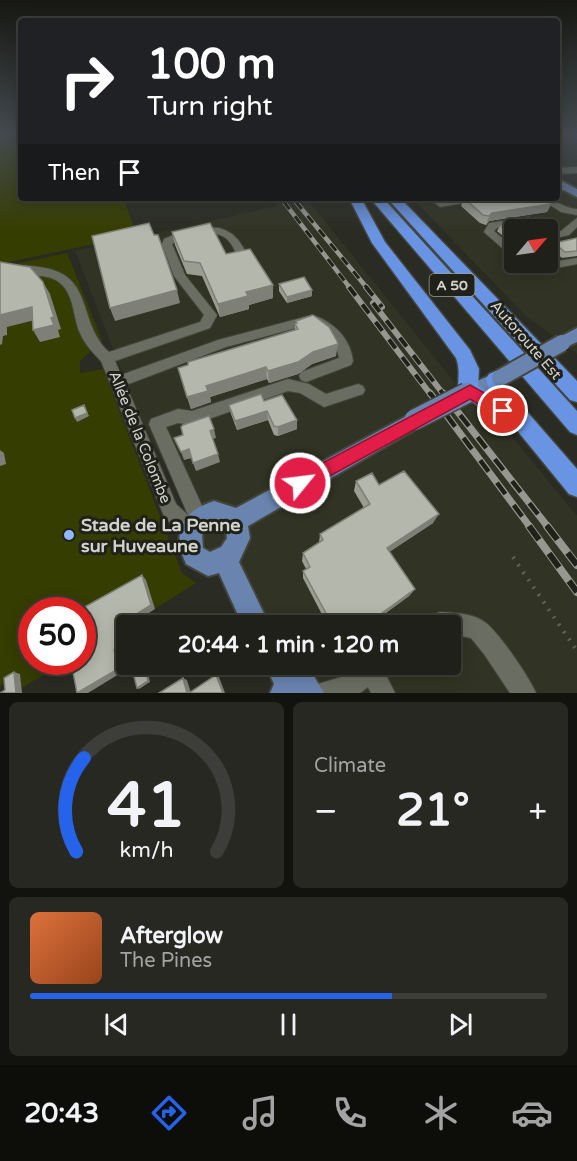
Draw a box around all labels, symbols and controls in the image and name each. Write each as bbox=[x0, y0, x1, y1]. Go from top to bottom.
text: 100 m bbox=[147, 39, 276, 90]
icon: right bbox=[48, 42, 126, 120]
text: Turn right bbox=[147, 90, 273, 123]
icon: arrive bbox=[113, 156, 146, 189]
text: Then bbox=[48, 160, 101, 186]
north arrow bbox=[504, 219, 558, 273]
map controls bbox=[504, 219, 558, 273]
road number: A 50 bbox=[430, 274, 474, 296]
street label: Autoroute Est bbox=[487, 297, 565, 383]
street label: Allée de la Colombe bbox=[105, 368, 175, 506]
pin bbox=[477, 385, 528, 436]
icon: arrive bbox=[486, 394, 519, 427]
position arrow bbox=[268, 451, 332, 515]
place label: Stade de La Penne sur Huveaune bbox=[81, 514, 240, 557]
marker: Stade de La Penne sur Huveaune bbox=[62, 528, 76, 542]
speed limit sign: 50 bbox=[18, 597, 96, 675]
text: 20:44 · 1 min · 120 m bbox=[178, 632, 399, 658]
text: Climate bbox=[314, 754, 386, 778]
text: 41 bbox=[107, 769, 186, 844]
text: 21° bbox=[396, 784, 470, 838]
text: − bbox=[314, 792, 338, 831]
text: + bbox=[528, 792, 547, 831]
text: km/h bbox=[120, 837, 173, 863]
text: Afterglow bbox=[120, 923, 223, 949]
text: The Pines bbox=[120, 949, 212, 973]
icon: previous bbox=[100, 1008, 133, 1041]
icon: pause bbox=[272, 1008, 305, 1041]
icon: next bbox=[444, 1008, 477, 1041]
icon: directions bbox=[148, 1092, 190, 1134]
icon: music bbox=[239, 1092, 281, 1134]
icon: phone bbox=[329, 1092, 371, 1134]
icon: climate bbox=[420, 1092, 462, 1134]
icon: car bbox=[511, 1092, 553, 1134]
text: 20:43 bbox=[24, 1097, 99, 1130]

